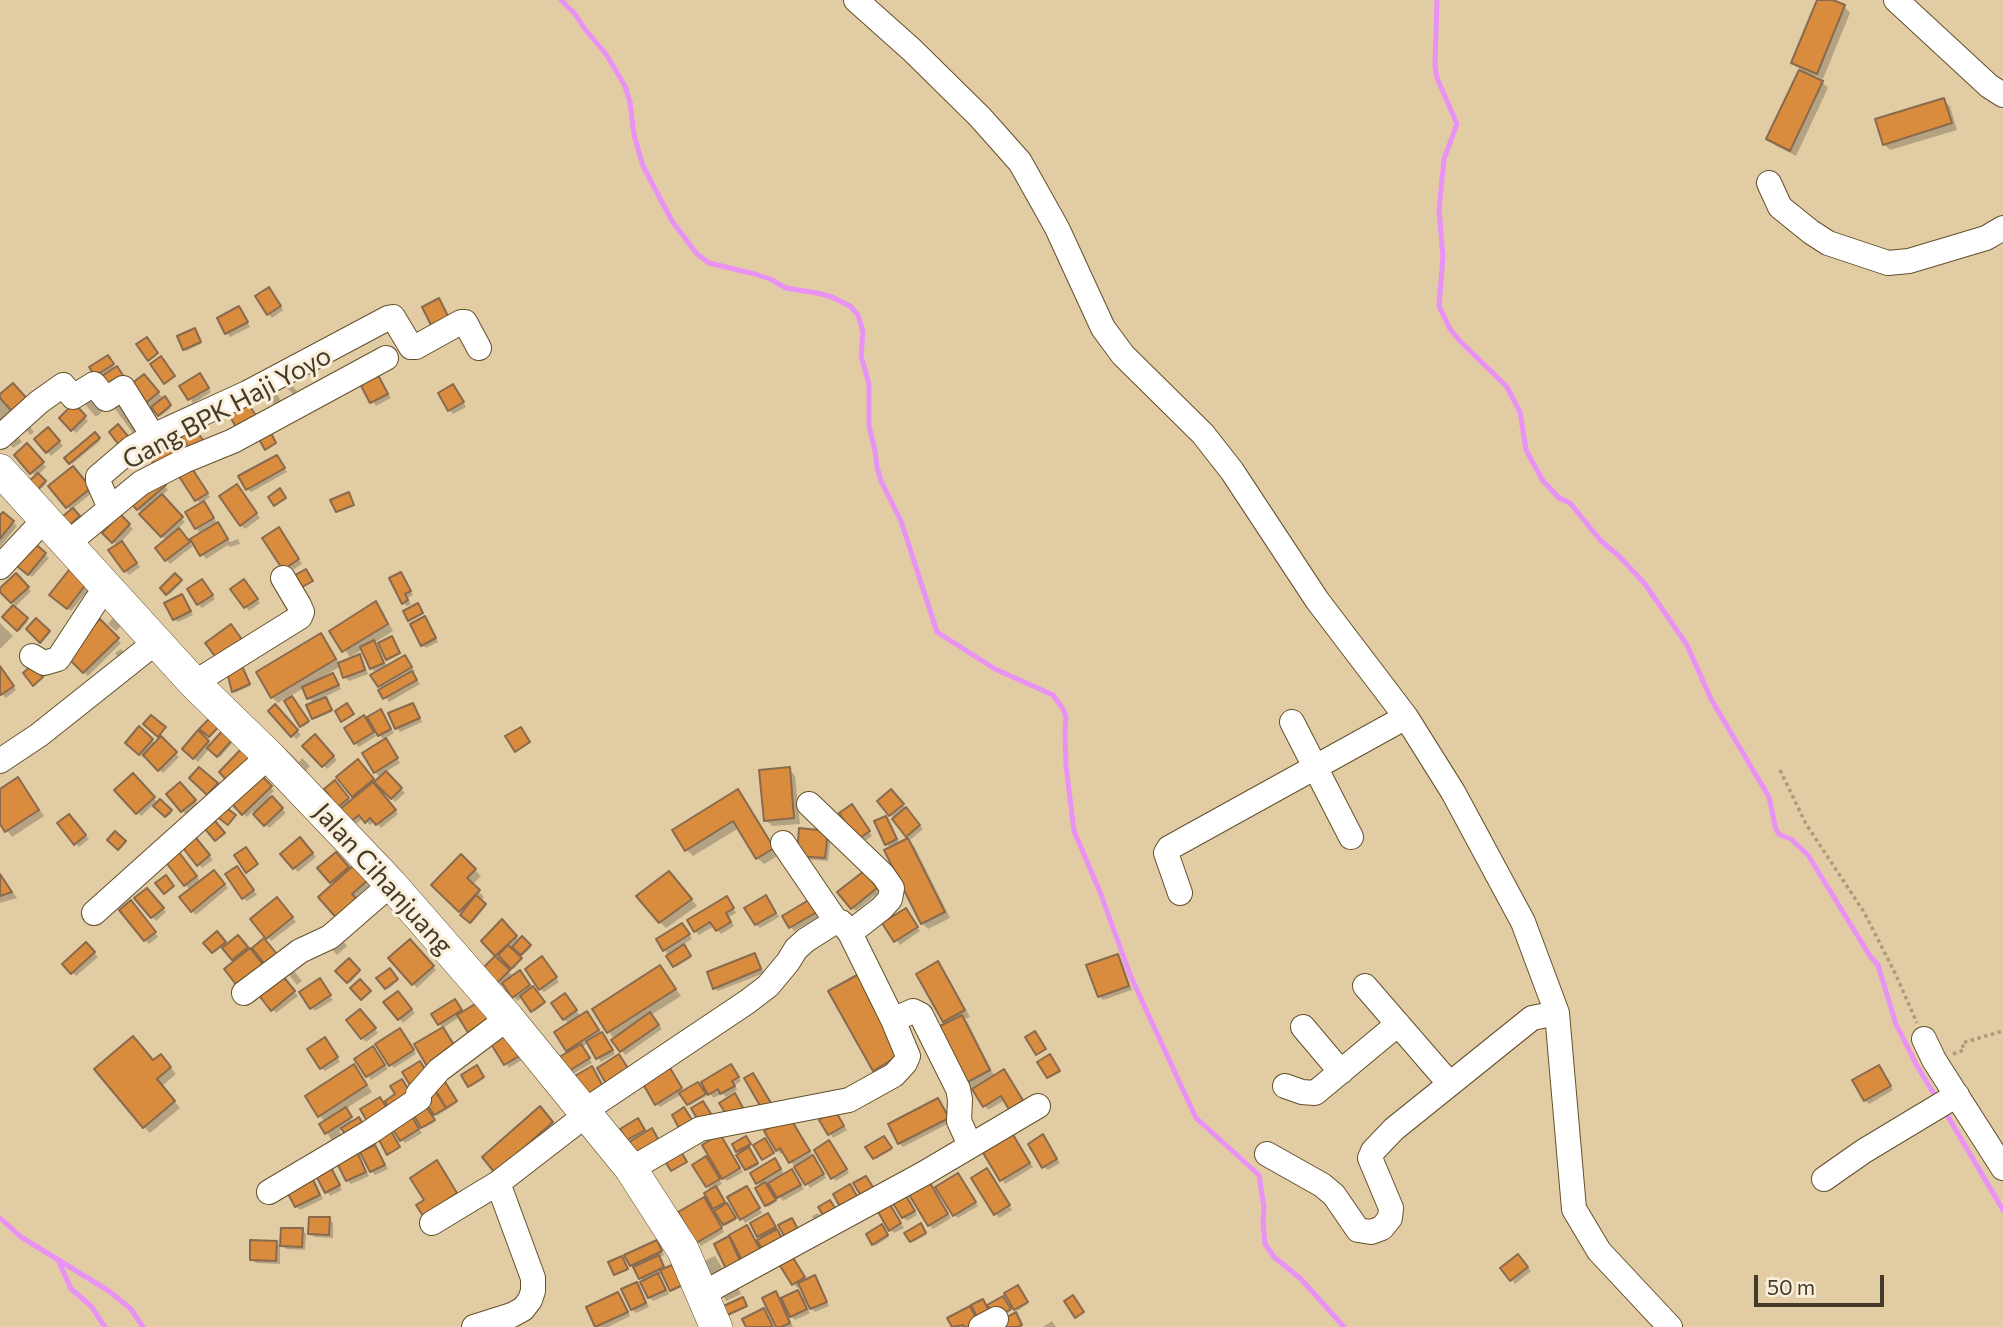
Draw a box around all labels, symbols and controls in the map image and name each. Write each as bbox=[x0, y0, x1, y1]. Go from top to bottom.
street label: Gang BPK Haji Yoyo bbox=[117, 340, 337, 476]
street label: Jalan Cihanjuang bbox=[307, 797, 459, 961]
scale bar bbox=[1758, 1260, 1888, 1304]
text: 50 m bbox=[1767, 1274, 1815, 1299]

